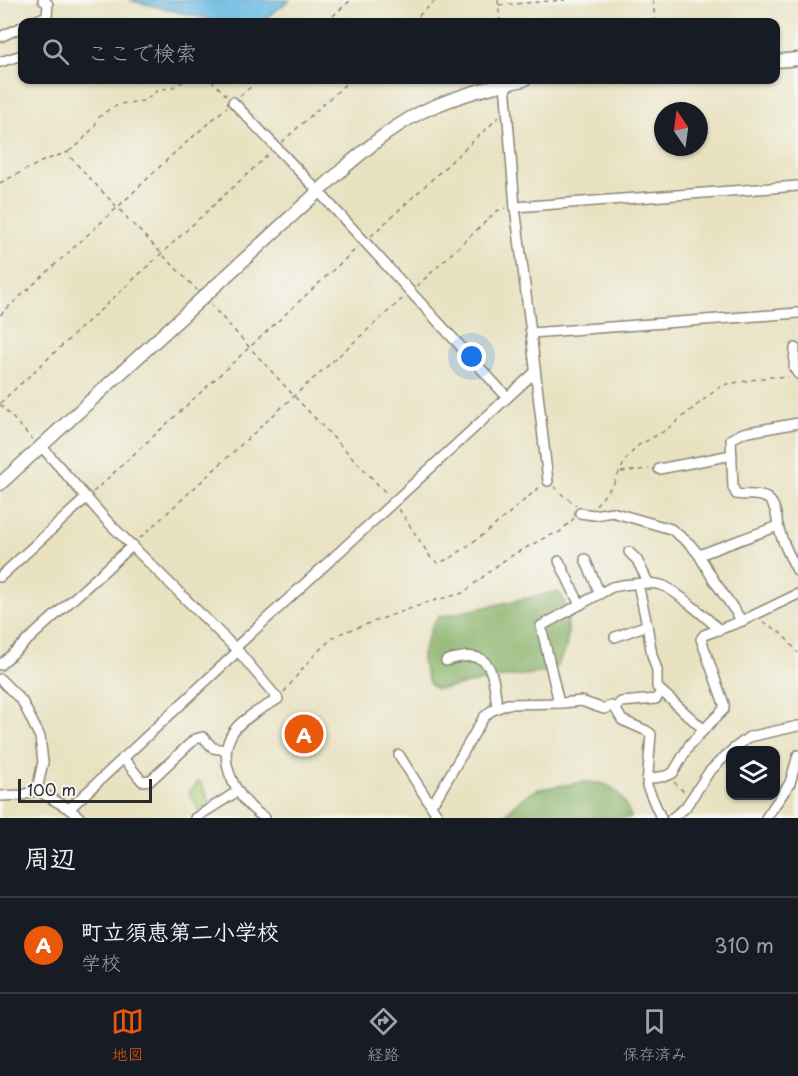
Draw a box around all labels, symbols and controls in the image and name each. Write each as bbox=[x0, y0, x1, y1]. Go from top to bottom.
search box bbox=[18, 18, 780, 84]
icon: search bbox=[39, 35, 72, 68]
text: ここで検索 bbox=[87, 35, 197, 68]
north arrow bbox=[654, 102, 708, 156]
your location bbox=[457, 342, 486, 371]
pin: A bbox=[284, 712, 324, 756]
map controls bbox=[726, 746, 780, 800]
button: layers bbox=[726, 746, 780, 800]
scale bar bbox=[18, 776, 152, 804]
text: 100 m bbox=[27, 777, 76, 801]
text: 周辺 bbox=[24, 838, 76, 877]
text: 町立須恵第二小学校 bbox=[81, 914, 279, 947]
text: A bbox=[36, 930, 51, 960]
text: 310 m bbox=[714, 930, 774, 960]
text: 学校 bbox=[81, 947, 121, 977]
tab: 地図 bbox=[111, 1005, 144, 1065]
tab: 経路 bbox=[367, 1005, 400, 1065]
tab: 保存済み bbox=[623, 1005, 687, 1065]

